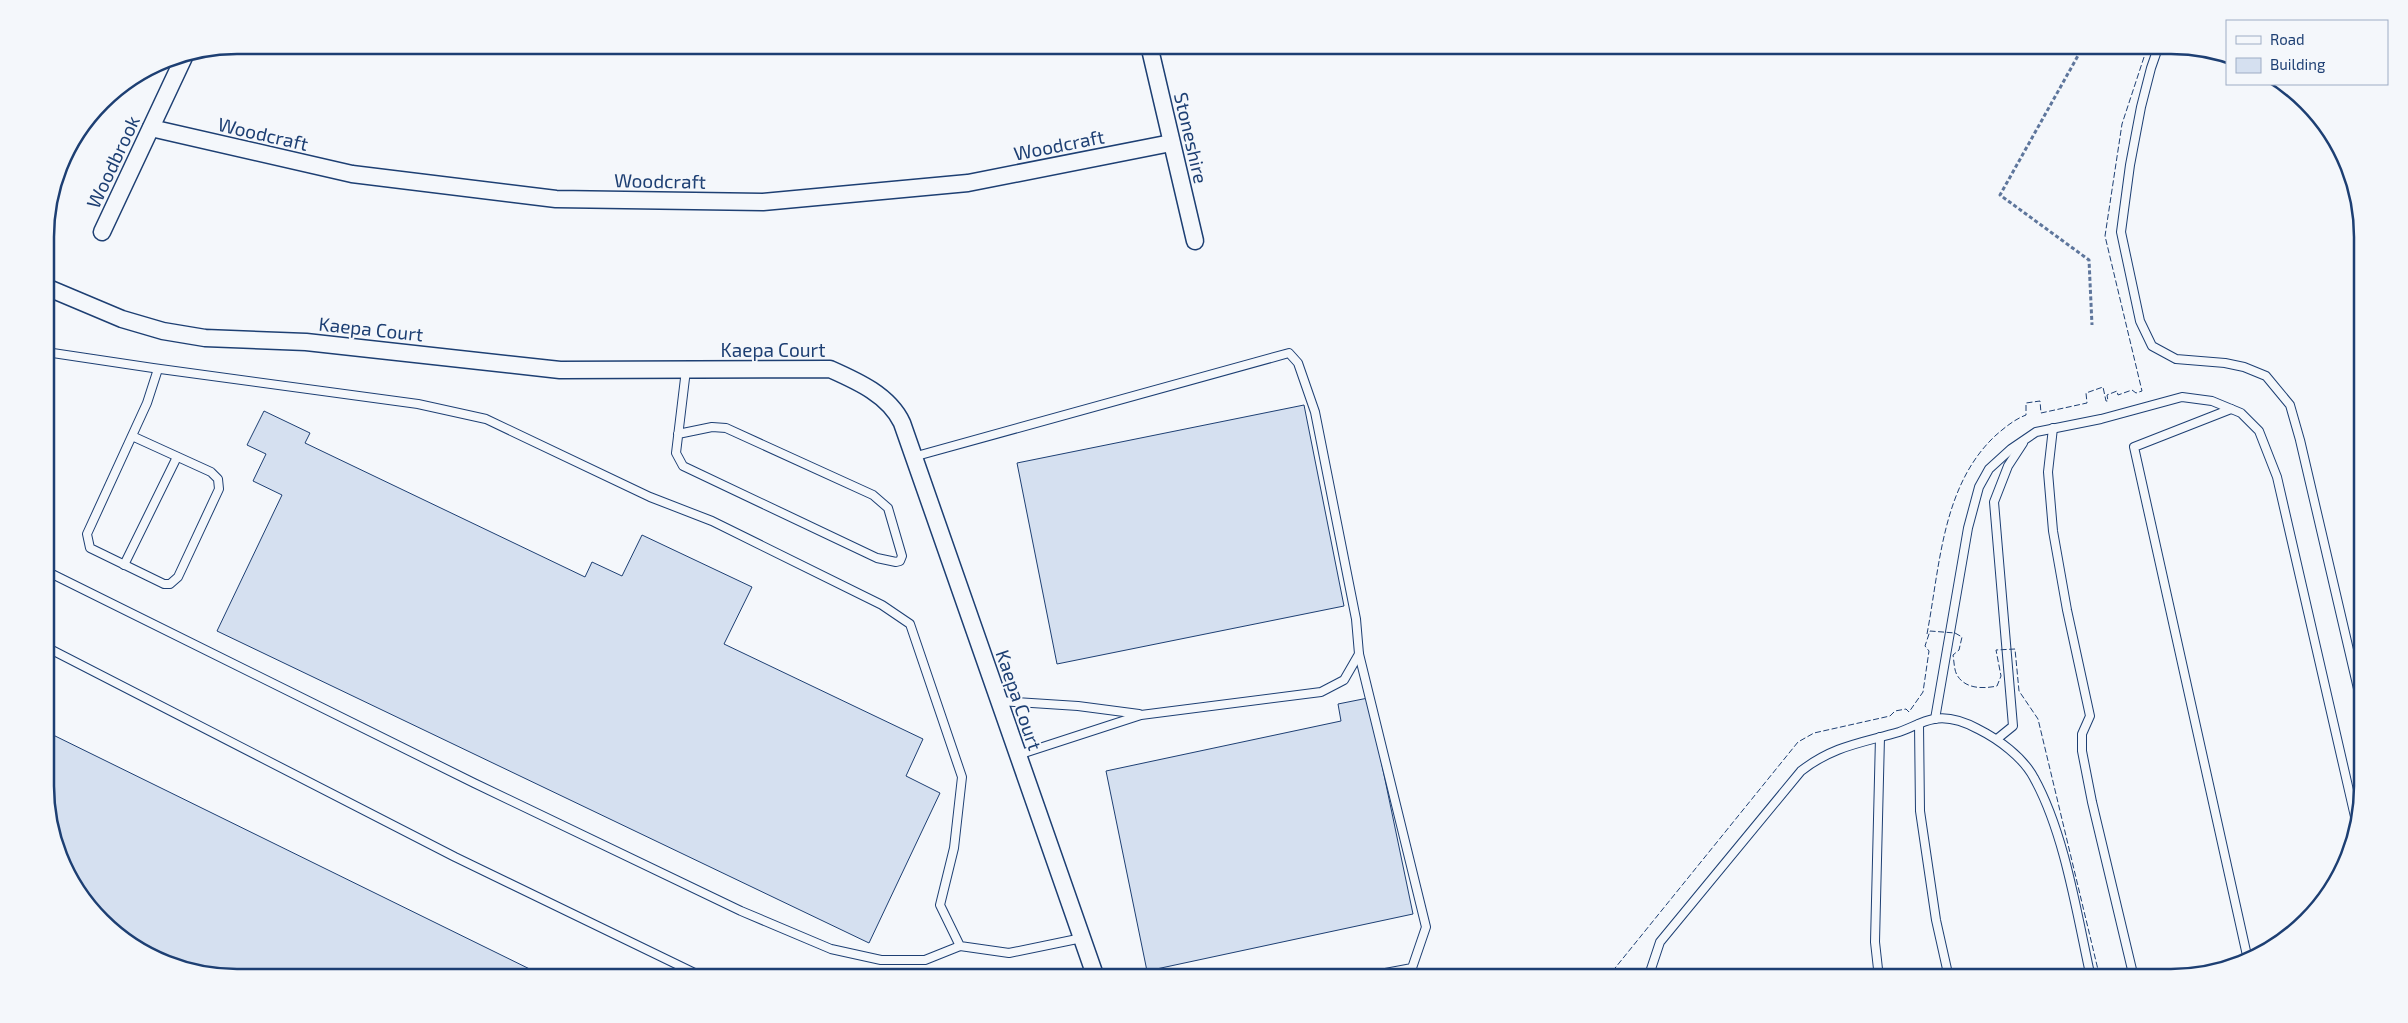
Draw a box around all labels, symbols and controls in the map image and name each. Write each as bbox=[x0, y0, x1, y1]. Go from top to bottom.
legend bbox=[2226, 20, 2388, 85]
text: Road bbox=[2270, 30, 2305, 48]
text: Building bbox=[2270, 55, 2326, 73]
street label: Stoneshire bbox=[1170, 90, 1213, 186]
street label: Woodbrook bbox=[81, 112, 144, 212]
street label: Woodcraft bbox=[216, 112, 310, 155]
street label: Woodcraft bbox=[1012, 124, 1106, 165]
street label: Woodcraft bbox=[614, 168, 706, 193]
street label: Kaepa Court bbox=[318, 312, 424, 345]
street label: Kaepa Court bbox=[721, 338, 825, 361]
street label: Kaepa Court bbox=[992, 647, 1047, 753]

